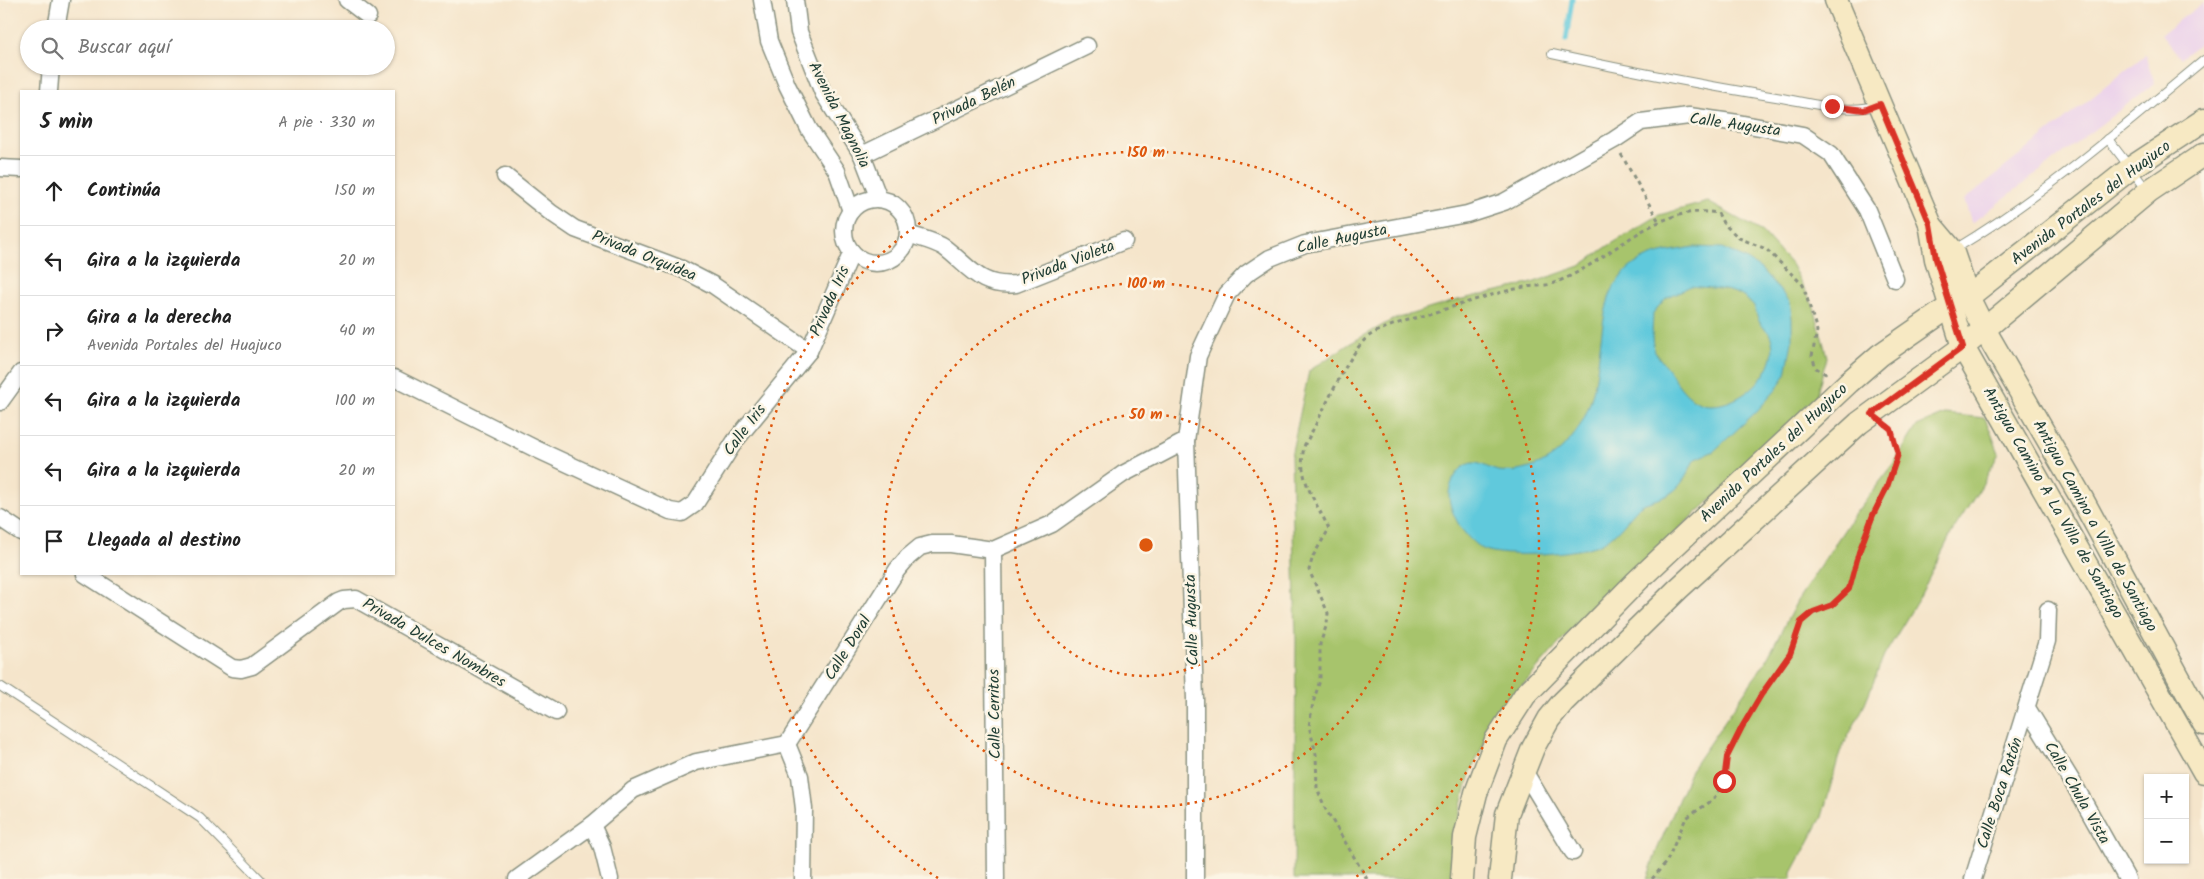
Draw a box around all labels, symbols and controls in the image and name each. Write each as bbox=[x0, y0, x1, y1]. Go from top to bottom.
search box bbox=[20, 20, 395, 75]
text: Buscar aquí bbox=[78, 33, 170, 63]
icon: search bbox=[38, 34, 66, 62]
street label: Avenida Magnolia bbox=[801, 57, 877, 173]
street label: Privada Belén bbox=[928, 70, 1020, 132]
route end bbox=[1821, 95, 1844, 118]
text: 5 min bbox=[40, 106, 93, 139]
street label: Calle Augusta bbox=[1688, 106, 1782, 144]
text: A pie · 330 m bbox=[278, 110, 375, 135]
street label: Avenida Portales del Huajuco bbox=[2006, 134, 2176, 272]
text: 150 m bbox=[1127, 141, 1165, 165]
text: Continúa bbox=[87, 176, 161, 206]
icon: ahead bbox=[40, 177, 68, 205]
text: 150 m bbox=[334, 178, 375, 203]
street label: Calle Augusta bbox=[1295, 217, 1389, 261]
street label: Privada Orquídea bbox=[588, 224, 700, 288]
street label: Privada Violeta bbox=[1018, 234, 1118, 292]
text: Gira a la izquierda bbox=[87, 246, 240, 276]
icon: left bbox=[40, 247, 68, 275]
text: 20 m bbox=[339, 248, 375, 273]
street label: Privada Iris bbox=[803, 262, 857, 340]
text: 100 m bbox=[1127, 272, 1165, 296]
text: Gira a la derecha bbox=[87, 303, 232, 333]
icon: right bbox=[40, 317, 68, 345]
text: 40 m bbox=[339, 318, 375, 343]
text: Avenida Portales del Huajuco bbox=[87, 333, 282, 358]
street label: Avenida Portales del Huajuco bbox=[1694, 377, 1854, 529]
street label: Antiguo Camino A La Villa de Santiago bbox=[1976, 382, 2130, 624]
text: Gira a la izquierda bbox=[87, 386, 240, 416]
icon: left bbox=[40, 387, 68, 415]
text: 100 m bbox=[335, 388, 375, 413]
street label: Calle Iris bbox=[717, 399, 773, 461]
text: 50 m bbox=[1128, 403, 1163, 427]
street label: Antiguo Camino a Villa de Santiago bbox=[2026, 415, 2164, 637]
text: Gira a la izquierda bbox=[87, 456, 240, 486]
icon: left bbox=[40, 457, 68, 485]
text: 20 m bbox=[339, 458, 375, 483]
text: Llegada al destino bbox=[87, 526, 241, 556]
icon: arrive bbox=[40, 527, 68, 555]
centre of rings bbox=[1137, 536, 1155, 554]
street label: Calle Augusta bbox=[1178, 574, 1206, 666]
street label: Privada Dulces Nombres bbox=[358, 592, 511, 694]
street label: Calle Doral bbox=[818, 610, 878, 686]
street label: Calle Cerritos bbox=[982, 669, 1008, 759]
street label: Calle Boca Ratón bbox=[1970, 734, 2030, 852]
street label: Calle Chula Vista bbox=[2037, 737, 2117, 849]
route start bbox=[1713, 770, 1736, 793]
map controls bbox=[2144, 774, 2189, 864]
button: + bbox=[2144, 774, 2189, 819]
button: − bbox=[2144, 819, 2189, 864]

